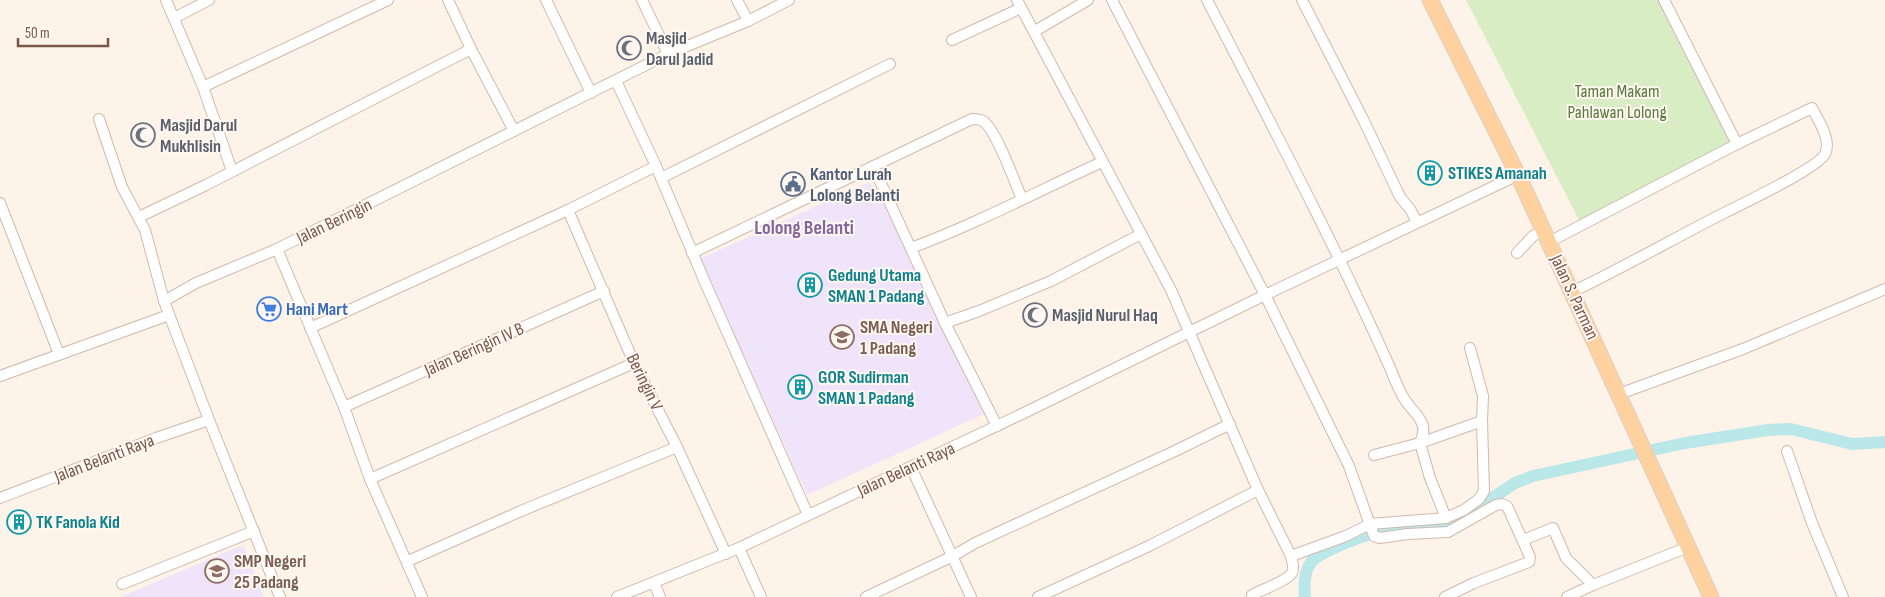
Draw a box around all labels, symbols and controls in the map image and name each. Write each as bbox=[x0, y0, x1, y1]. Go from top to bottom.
scale bar bbox=[18, 15, 108, 47]
text: 50 m bbox=[25, 24, 50, 43]
place label: Masjid Darul Jadid bbox=[646, 28, 713, 70]
mosque icon: Masjid Darul Jadid bbox=[616, 35, 642, 61]
park label: Taman Makam Pahlawan Lolong bbox=[1567, 81, 1667, 123]
place label: Masjid Darul Mukhlisin bbox=[160, 115, 237, 157]
mosque icon: Masjid Darul Mukhlisin bbox=[130, 122, 156, 148]
building icon: STIKES Amanah bbox=[1417, 160, 1443, 186]
place label: STIKES Amanah bbox=[1448, 163, 1547, 184]
place label: Kantor Lurah Lolong Belanti bbox=[810, 164, 900, 206]
public building icon: Kantor Lurah Lolong Belanti bbox=[780, 171, 806, 197]
street label: Jalan Beringin bbox=[292, 194, 375, 249]
district label: Lolong Belanti bbox=[754, 216, 854, 240]
street label: Jalan S. Parman bbox=[1545, 251, 1603, 343]
place label: Gedung Utama SMAN 1 Padang bbox=[828, 265, 925, 307]
building icon: Gedung Utama SMAN 1 Padang bbox=[797, 272, 823, 298]
supermarket icon: Hani Mart bbox=[256, 296, 282, 322]
place label: Hani Mart bbox=[286, 299, 348, 320]
mosque icon: Masjid Nurul Haq bbox=[1022, 302, 1048, 328]
place label: Masjid Nurul Haq bbox=[1052, 305, 1158, 326]
place label: SMA Negeri 1 Padang bbox=[860, 317, 933, 359]
street label: Jalan Beringin IV B bbox=[420, 318, 527, 381]
school or university icon: SMA Negeri 1 Padang bbox=[829, 324, 855, 350]
street label: Beringin V bbox=[622, 350, 667, 414]
place label: GOR Sudirman SMAN 1 Padang bbox=[818, 367, 915, 409]
building icon: GOR Sudirman SMAN 1 Padang bbox=[787, 374, 813, 400]
street label: Jalan Belanti Raya bbox=[50, 430, 157, 487]
street label: Jalan Belanti Raya bbox=[853, 438, 958, 502]
building icon: TK Fanola Kid bbox=[6, 509, 32, 535]
place label: TK Fanola Kid bbox=[36, 512, 120, 533]
place label: SMP Negeri 25 Padang bbox=[234, 551, 306, 593]
school or university icon: SMP Negeri 25 Padang bbox=[204, 558, 230, 584]

